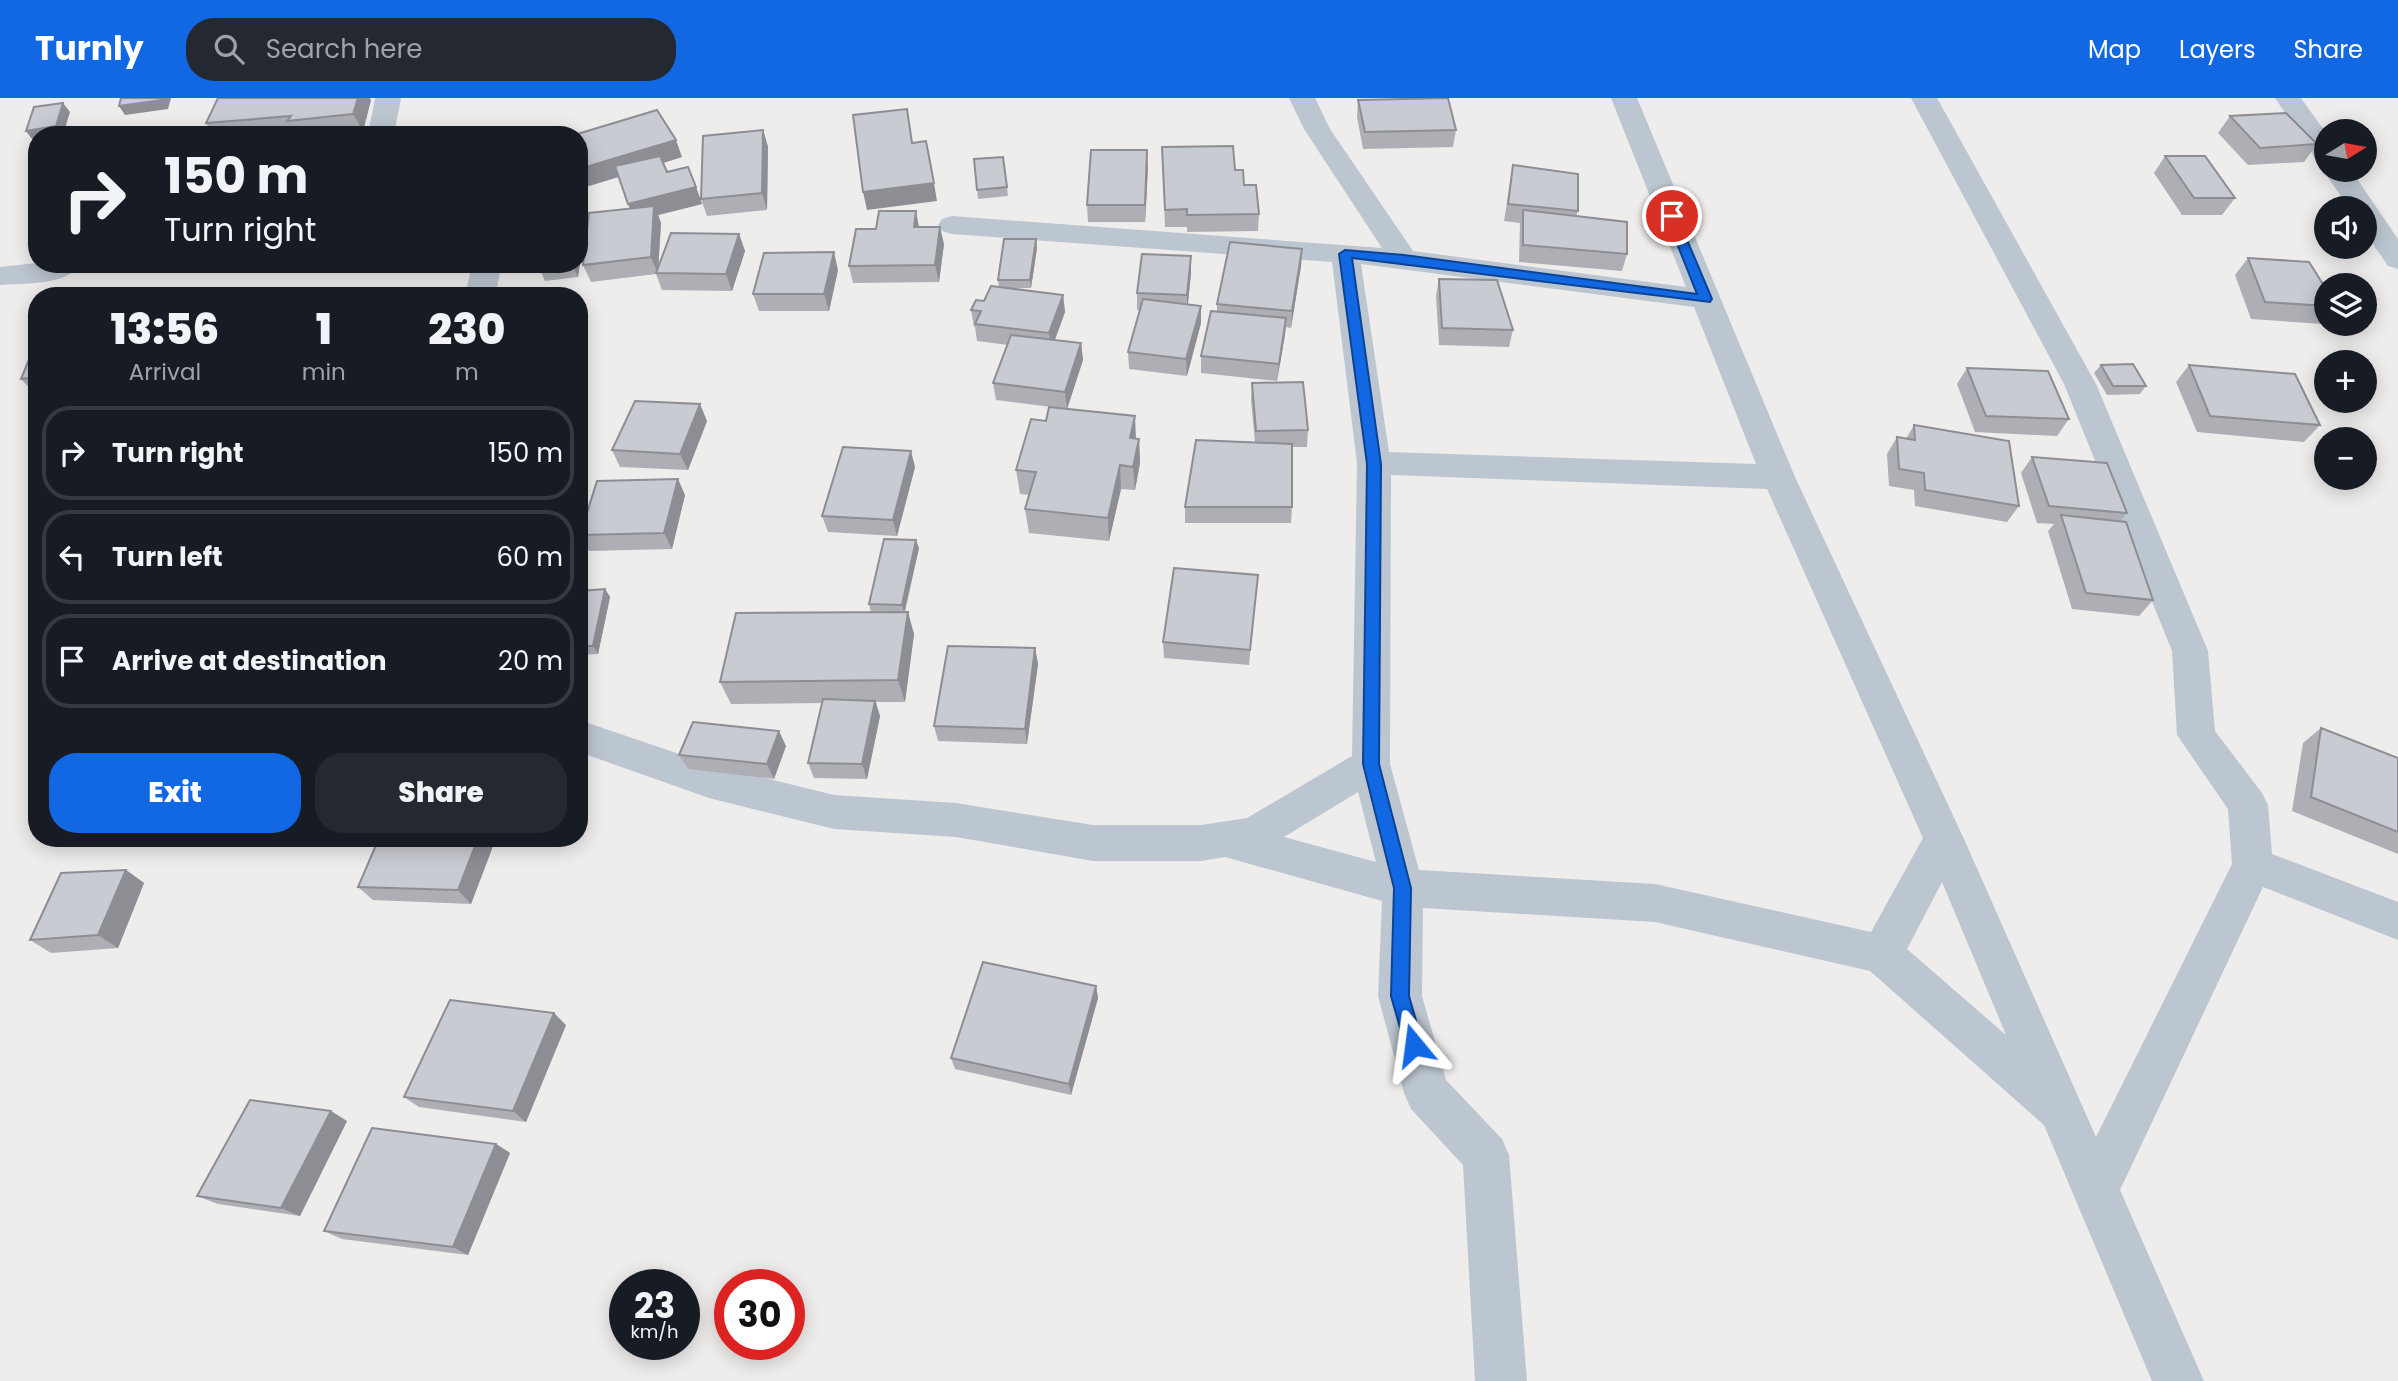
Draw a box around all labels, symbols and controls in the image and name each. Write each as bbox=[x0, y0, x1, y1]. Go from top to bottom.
search box bbox=[186, 18, 676, 81]
text: Turnly bbox=[35, 25, 144, 72]
icon: search bbox=[210, 30, 248, 68]
text: Search here bbox=[266, 31, 422, 67]
text: Map bbox=[2088, 33, 2141, 66]
text: Layers bbox=[2179, 33, 2255, 66]
text: Share bbox=[2293, 33, 2363, 66]
north arrow bbox=[2314, 119, 2376, 182]
map controls bbox=[2314, 119, 2377, 490]
text: 150 m bbox=[164, 142, 309, 210]
icon: right bbox=[49, 154, 140, 245]
pin bbox=[1642, 186, 1702, 246]
button: sound bbox=[2314, 196, 2377, 259]
icon: arrive bbox=[1653, 197, 1691, 235]
text: Turn right bbox=[164, 207, 316, 252]
button: layers bbox=[2314, 273, 2377, 336]
text: 13:56 bbox=[111, 300, 219, 359]
text: 1 bbox=[316, 300, 332, 359]
text: 230 bbox=[428, 300, 505, 359]
button: + bbox=[2314, 350, 2377, 413]
text: Arrival bbox=[129, 356, 201, 388]
text: min bbox=[302, 356, 346, 388]
text: m bbox=[455, 356, 479, 388]
button: − bbox=[2314, 427, 2377, 490]
icon: right bbox=[53, 434, 91, 472]
text: Turn right bbox=[112, 435, 244, 471]
text: 150 m bbox=[488, 435, 563, 471]
icon: left bbox=[53, 538, 91, 576]
text: Turn left bbox=[112, 539, 223, 575]
text: 60 m bbox=[496, 539, 563, 575]
icon: arrive bbox=[53, 642, 91, 680]
text: Arrive at destination bbox=[112, 643, 387, 679]
text: 20 m bbox=[498, 643, 563, 679]
button: Exit bbox=[49, 753, 301, 833]
button: Share bbox=[315, 753, 567, 833]
position arrow bbox=[1377, 1008, 1451, 1082]
speed limit sign: 30 bbox=[714, 1269, 805, 1360]
text: 23 bbox=[634, 1281, 675, 1330]
text: km/h bbox=[631, 1319, 678, 1344]

